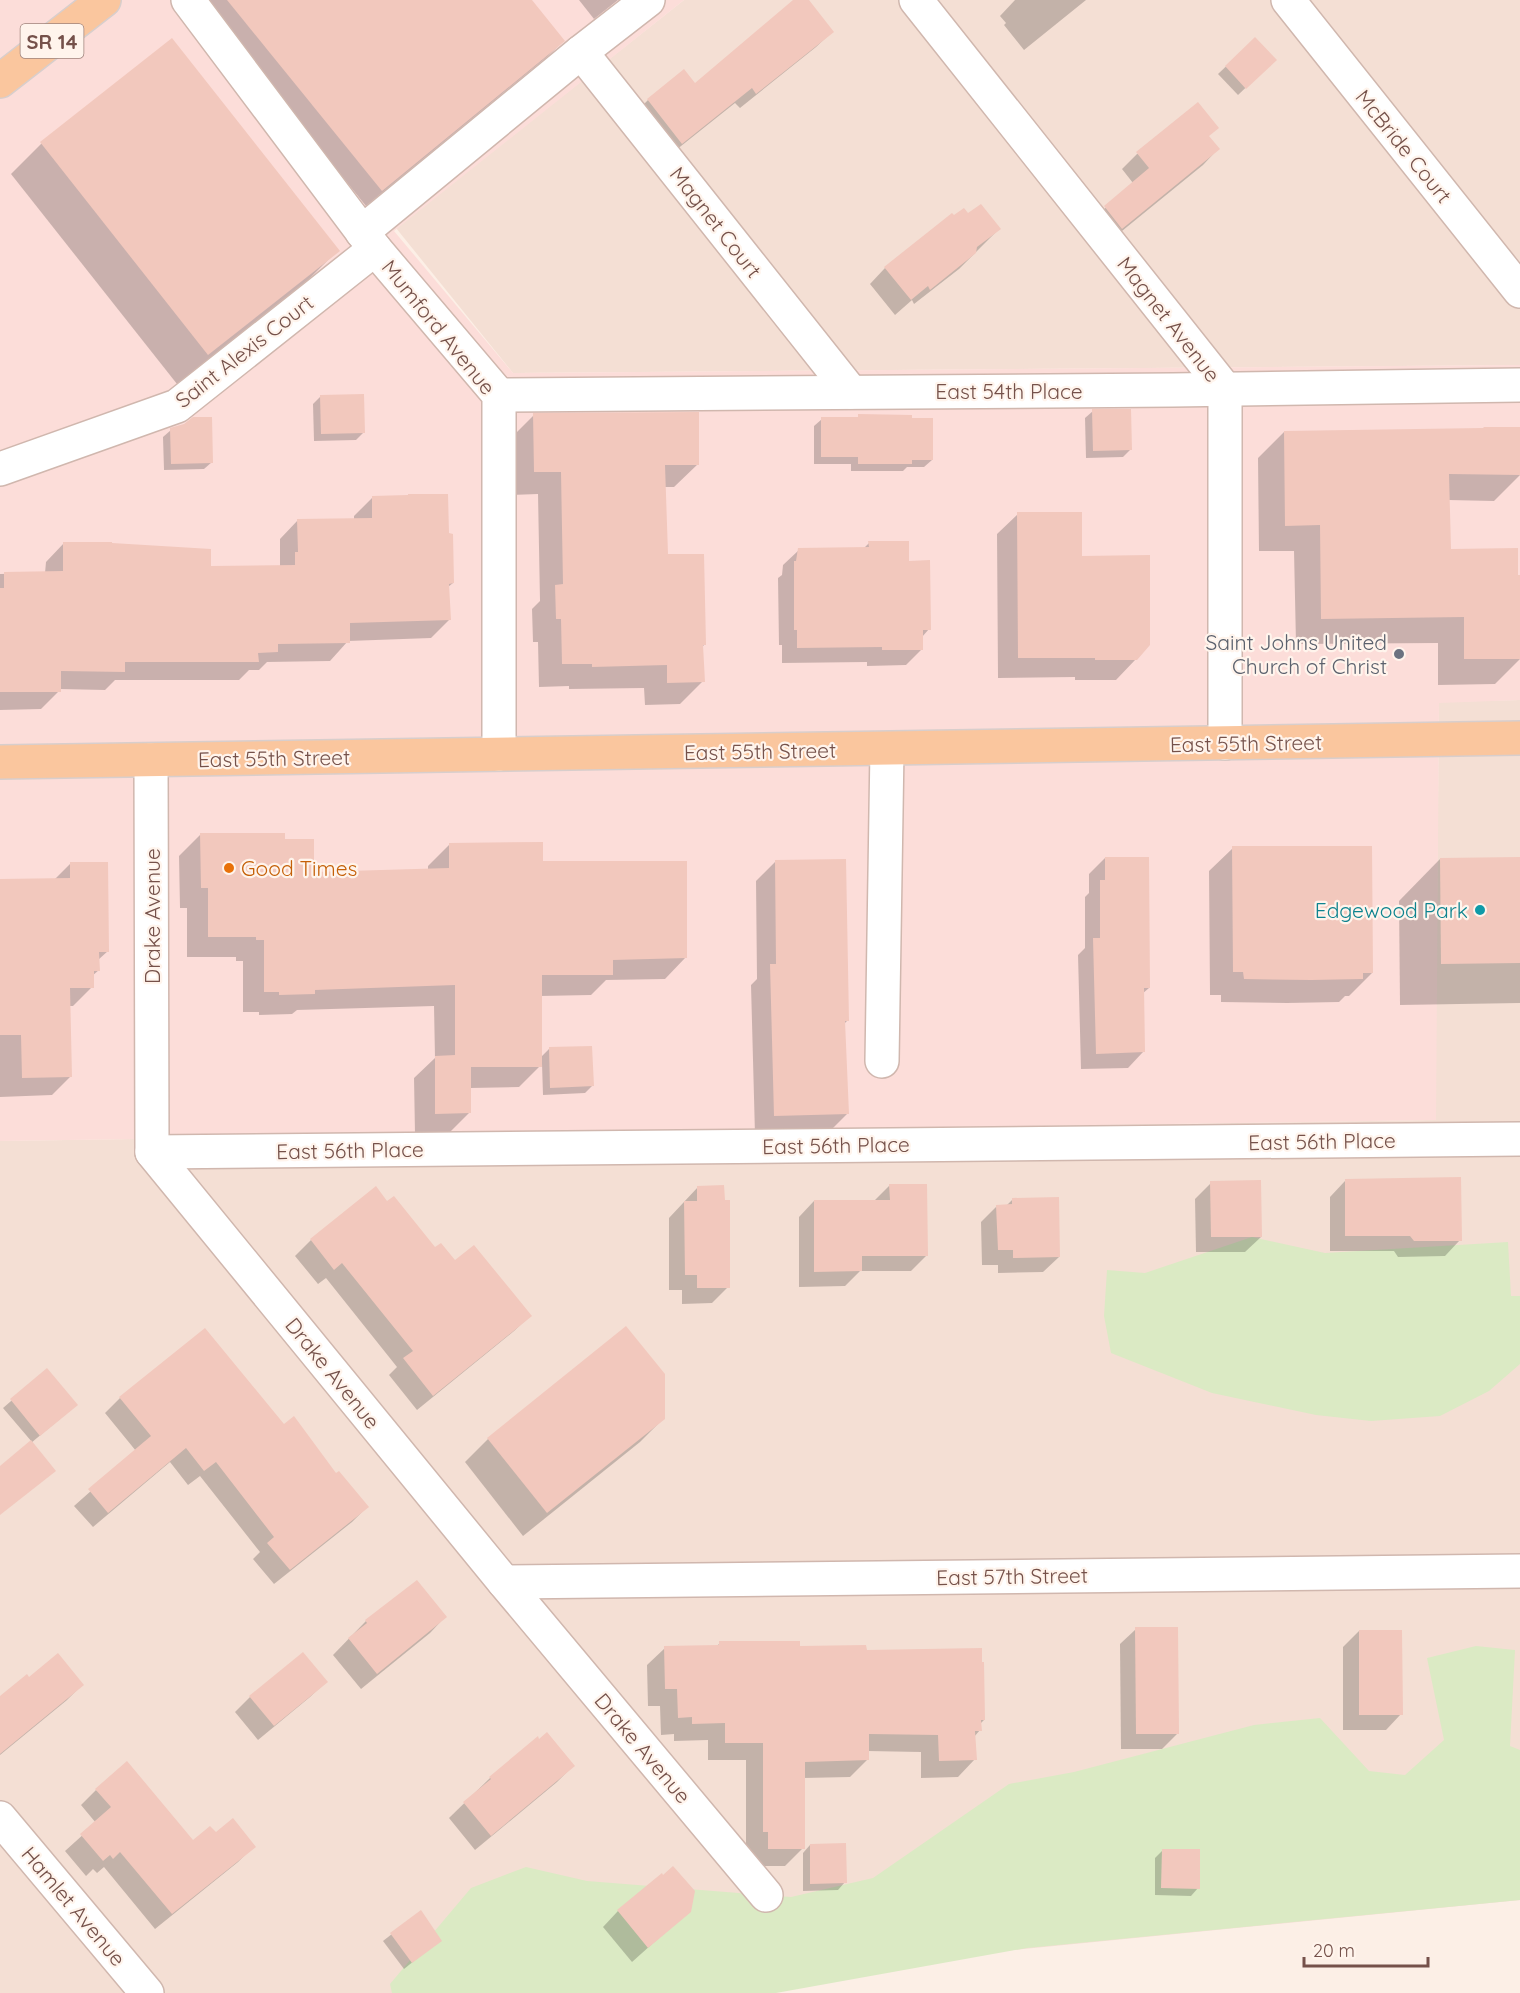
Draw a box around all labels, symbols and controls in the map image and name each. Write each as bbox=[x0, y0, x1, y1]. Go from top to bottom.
road number: SR 14 bbox=[20, 24, 84, 58]
street label: McBride Court bbox=[1350, 84, 1458, 208]
street label: Magnet Court bbox=[665, 161, 767, 283]
street label: Magnet Avenue bbox=[1112, 251, 1226, 387]
street label: Mumford Avenue bbox=[377, 254, 501, 400]
street label: Saint Alexis Court bbox=[170, 289, 318, 413]
street label: East 54th Place bbox=[935, 378, 1083, 404]
place label: Saint Johns United Church of Christ bbox=[1205, 629, 1387, 679]
marker: Saint Johns United Church of Christ bbox=[1392, 647, 1406, 661]
street label: East 55th Street bbox=[1170, 729, 1322, 757]
street label: East 55th Street bbox=[684, 737, 836, 765]
street label: East 55th Street bbox=[198, 744, 350, 772]
street label: Drake Avenue bbox=[139, 848, 165, 984]
place label: Good Times bbox=[241, 855, 357, 881]
marker: Good Times bbox=[222, 861, 236, 875]
place label: Edgewood Park bbox=[1315, 897, 1468, 923]
marker: Edgewood Park bbox=[1473, 903, 1487, 917]
street label: East 56th Place bbox=[1248, 1127, 1396, 1155]
street label: East 56th Place bbox=[762, 1131, 910, 1159]
street label: East 56th Place bbox=[276, 1136, 424, 1164]
street label: Drake Avenue bbox=[280, 1312, 386, 1434]
street label: East 57th Street bbox=[936, 1562, 1088, 1590]
street label: Drake Avenue bbox=[589, 1688, 697, 1808]
street label: Hamlet Avenue bbox=[16, 1841, 132, 1971]
scale bar bbox=[1304, 1930, 1428, 1968]
text: 20 m bbox=[1313, 1939, 1355, 1962]

